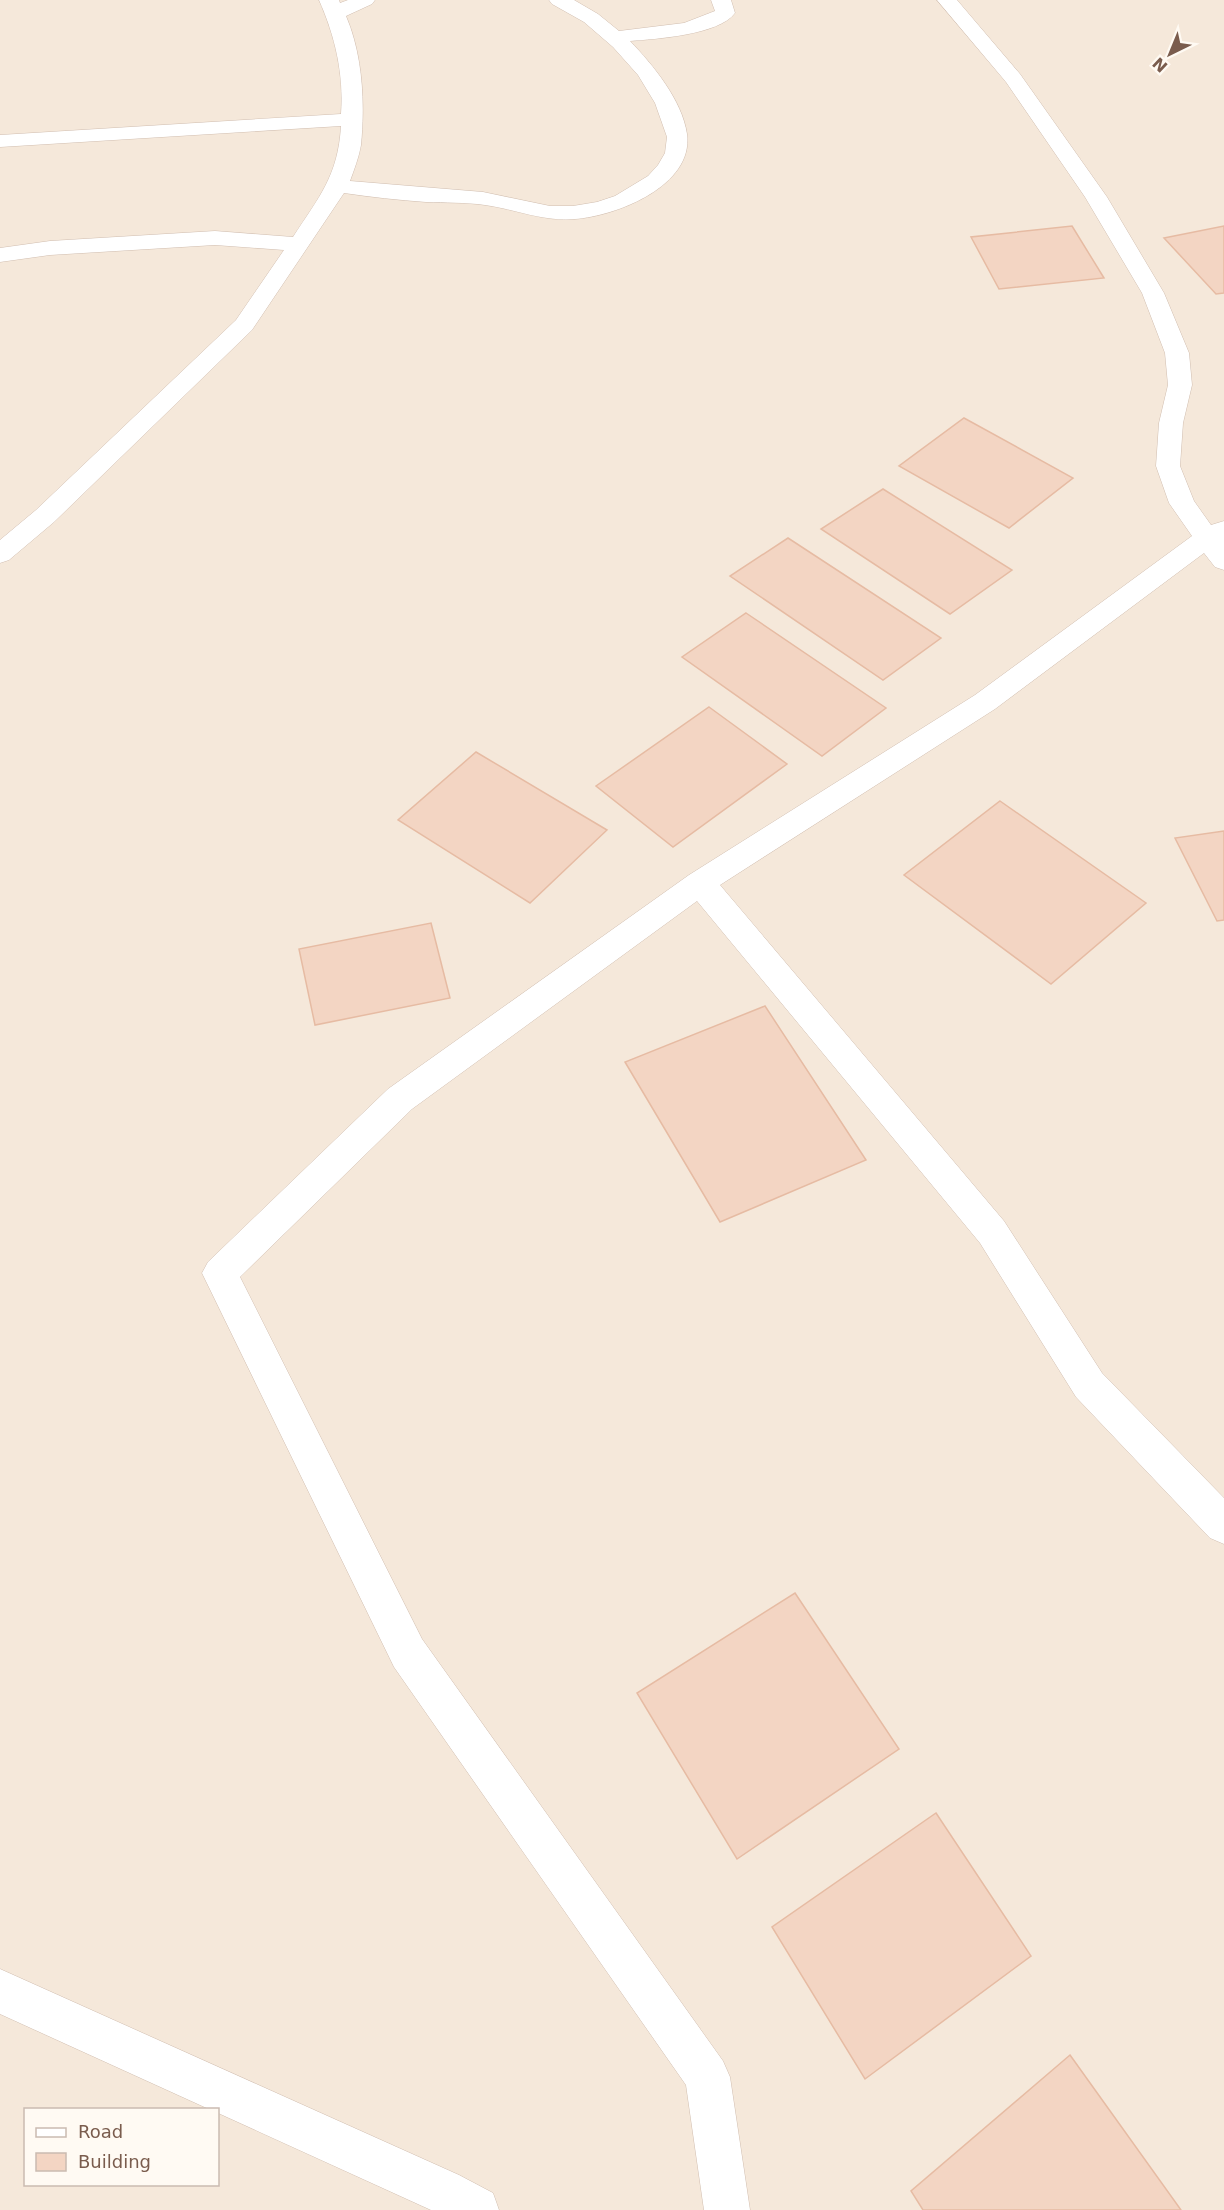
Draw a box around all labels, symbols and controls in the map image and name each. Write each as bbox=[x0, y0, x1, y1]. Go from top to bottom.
north arrow bbox=[1140, 24, 1200, 84]
text: N bbox=[1149, 53, 1171, 76]
legend bbox=[24, 2108, 219, 2186]
text: Road bbox=[78, 2121, 123, 2142]
text: Building bbox=[78, 2151, 151, 2172]

